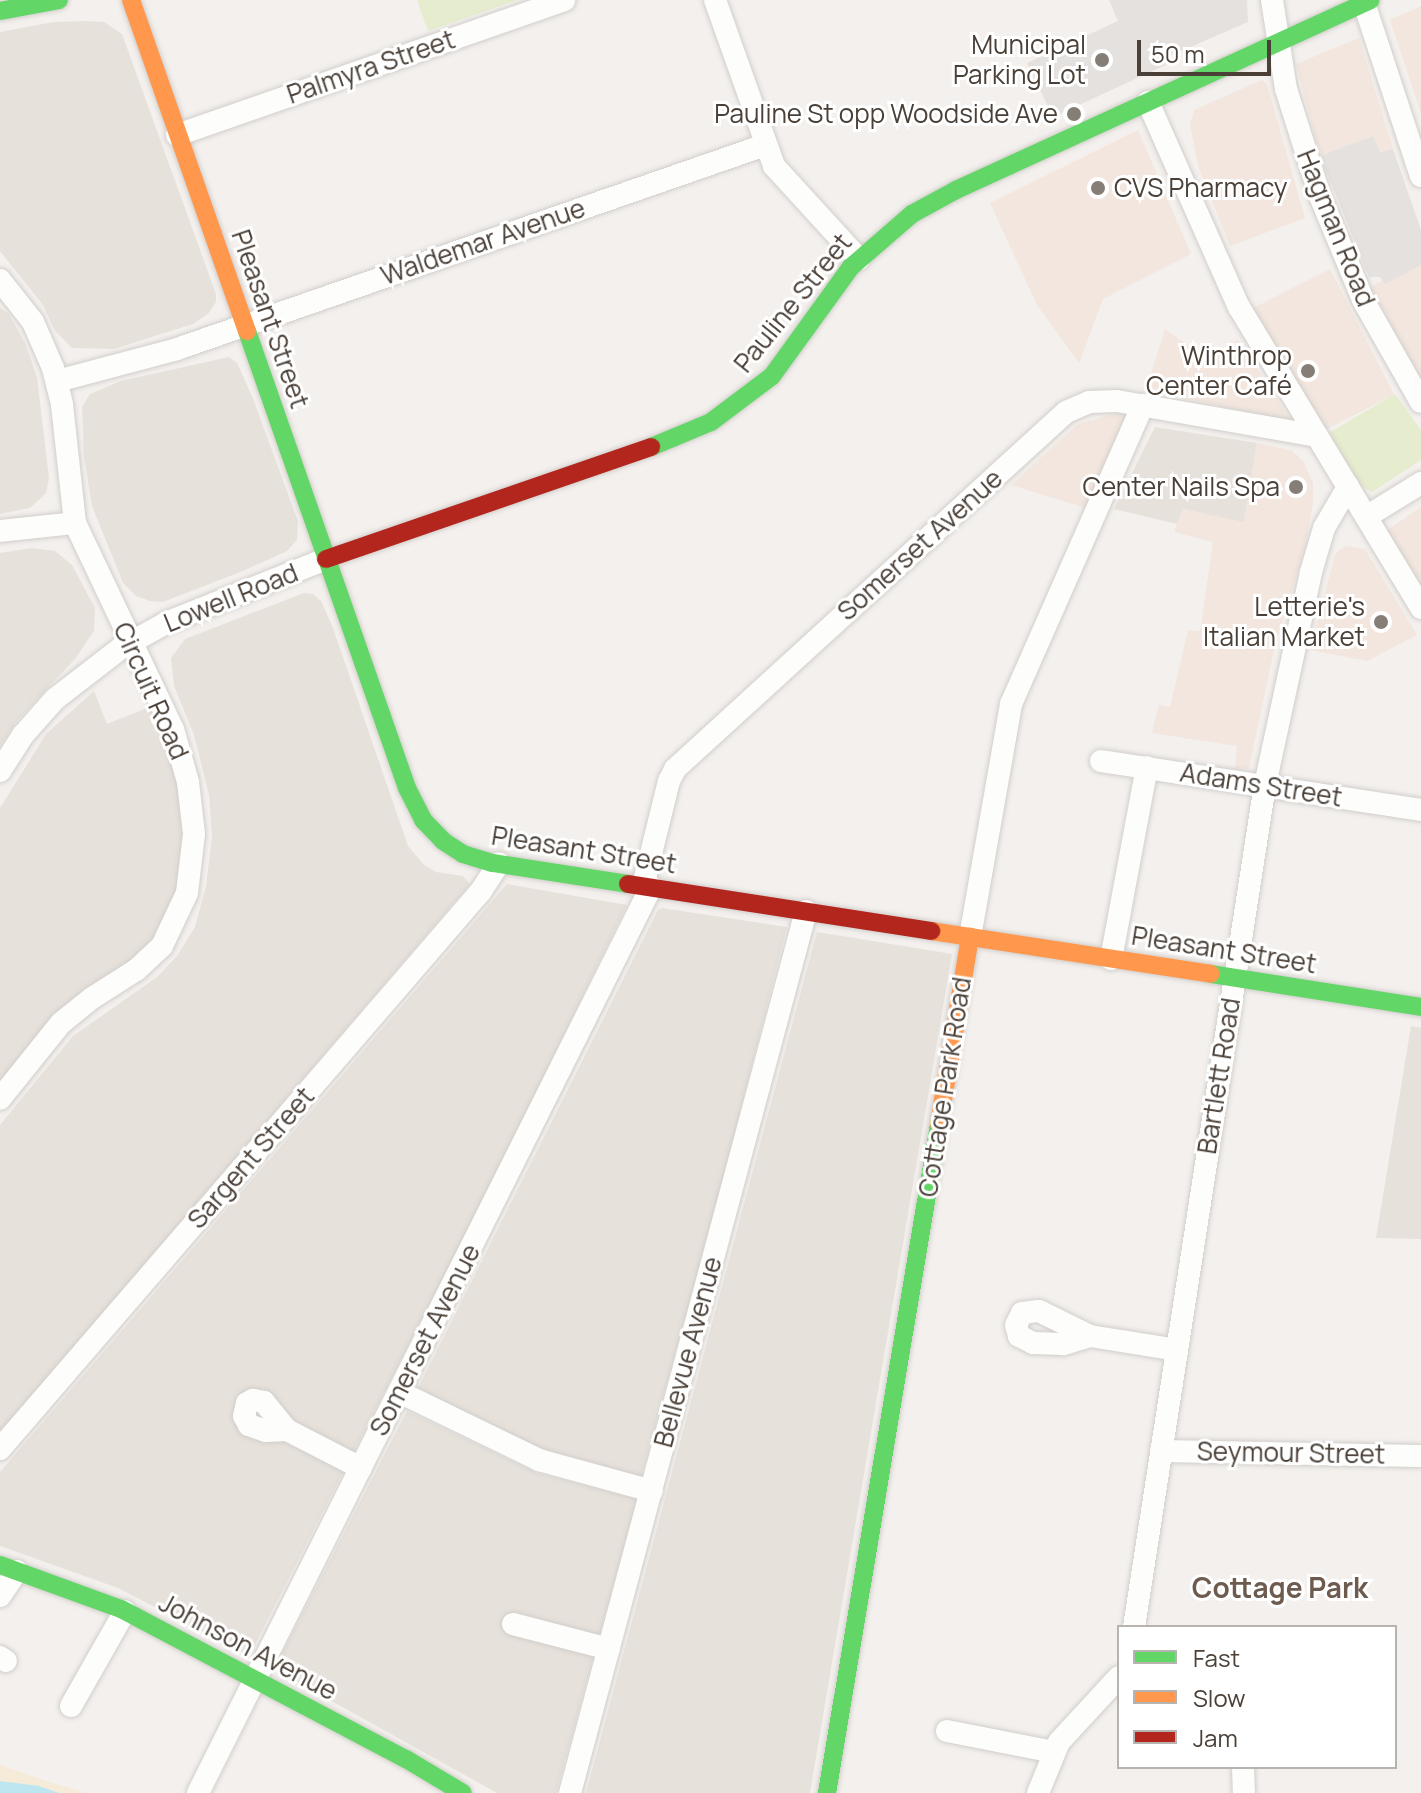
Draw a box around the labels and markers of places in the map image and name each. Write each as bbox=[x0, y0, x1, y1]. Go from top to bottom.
place label: Municipal Parking Lot bbox=[953, 29, 1086, 90]
marker: Municipal Parking Lot bbox=[1093, 51, 1111, 69]
place label: Pauline St opp Woodside Ave bbox=[714, 98, 1058, 130]
marker: Pauline St opp Woodside Ave bbox=[1065, 105, 1083, 123]
place label: CVS Pharmacy bbox=[1114, 172, 1288, 204]
marker: CVS Pharmacy bbox=[1089, 179, 1107, 197]
place label: Winthrop Center Café bbox=[1146, 340, 1292, 402]
marker: Winthrop Center Café bbox=[1299, 362, 1317, 380]
place label: Center Nails Spa bbox=[1082, 471, 1280, 503]
marker: Center Nails Spa bbox=[1287, 478, 1305, 496]
place label: Letterie's Italian Market bbox=[1203, 591, 1365, 652]
marker: Letterie's Italian Market bbox=[1372, 613, 1390, 631]

